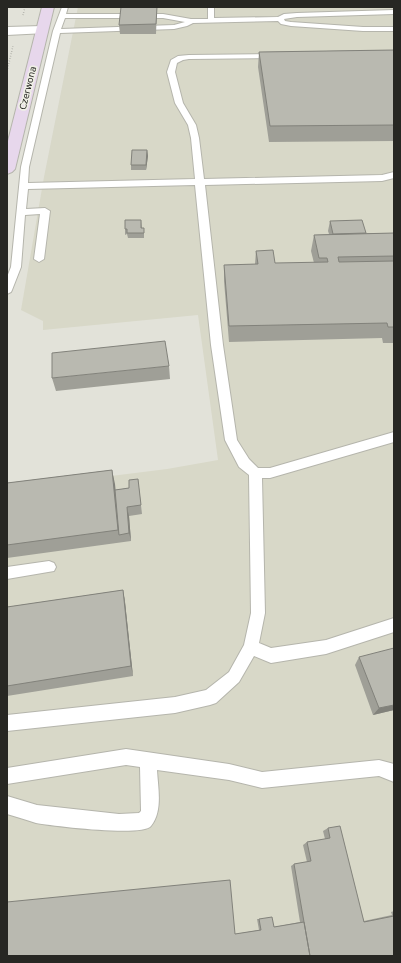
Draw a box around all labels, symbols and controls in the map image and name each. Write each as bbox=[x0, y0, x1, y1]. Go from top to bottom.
street label: Czerwona bbox=[18, 65, 38, 111]

